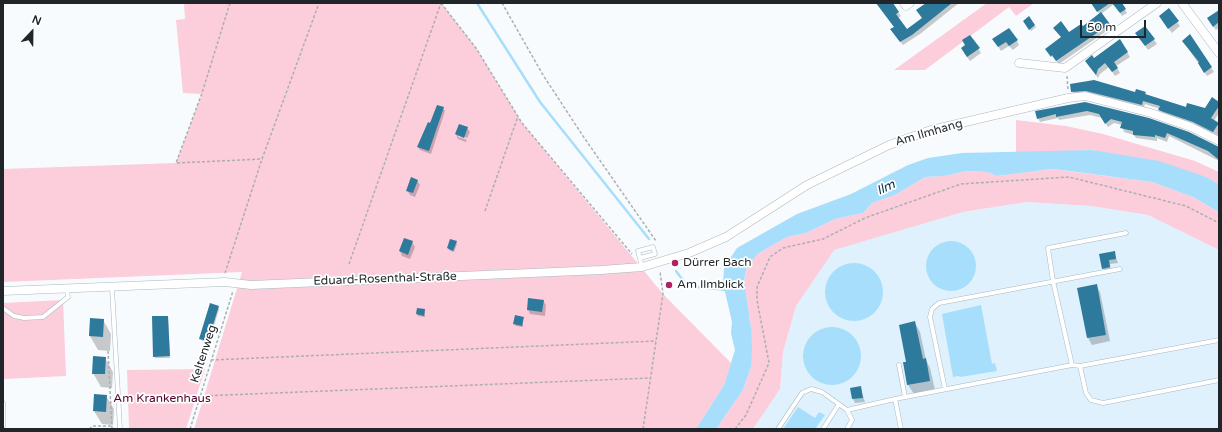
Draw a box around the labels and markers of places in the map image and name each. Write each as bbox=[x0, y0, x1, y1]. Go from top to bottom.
place label: Dürrer Bach bbox=[683, 256, 752, 270]
marker: Dürrer Bach bbox=[670, 258, 680, 268]
place label: Am Ilmblick bbox=[677, 278, 744, 292]
marker: Am Ilmblick bbox=[664, 280, 674, 290]

